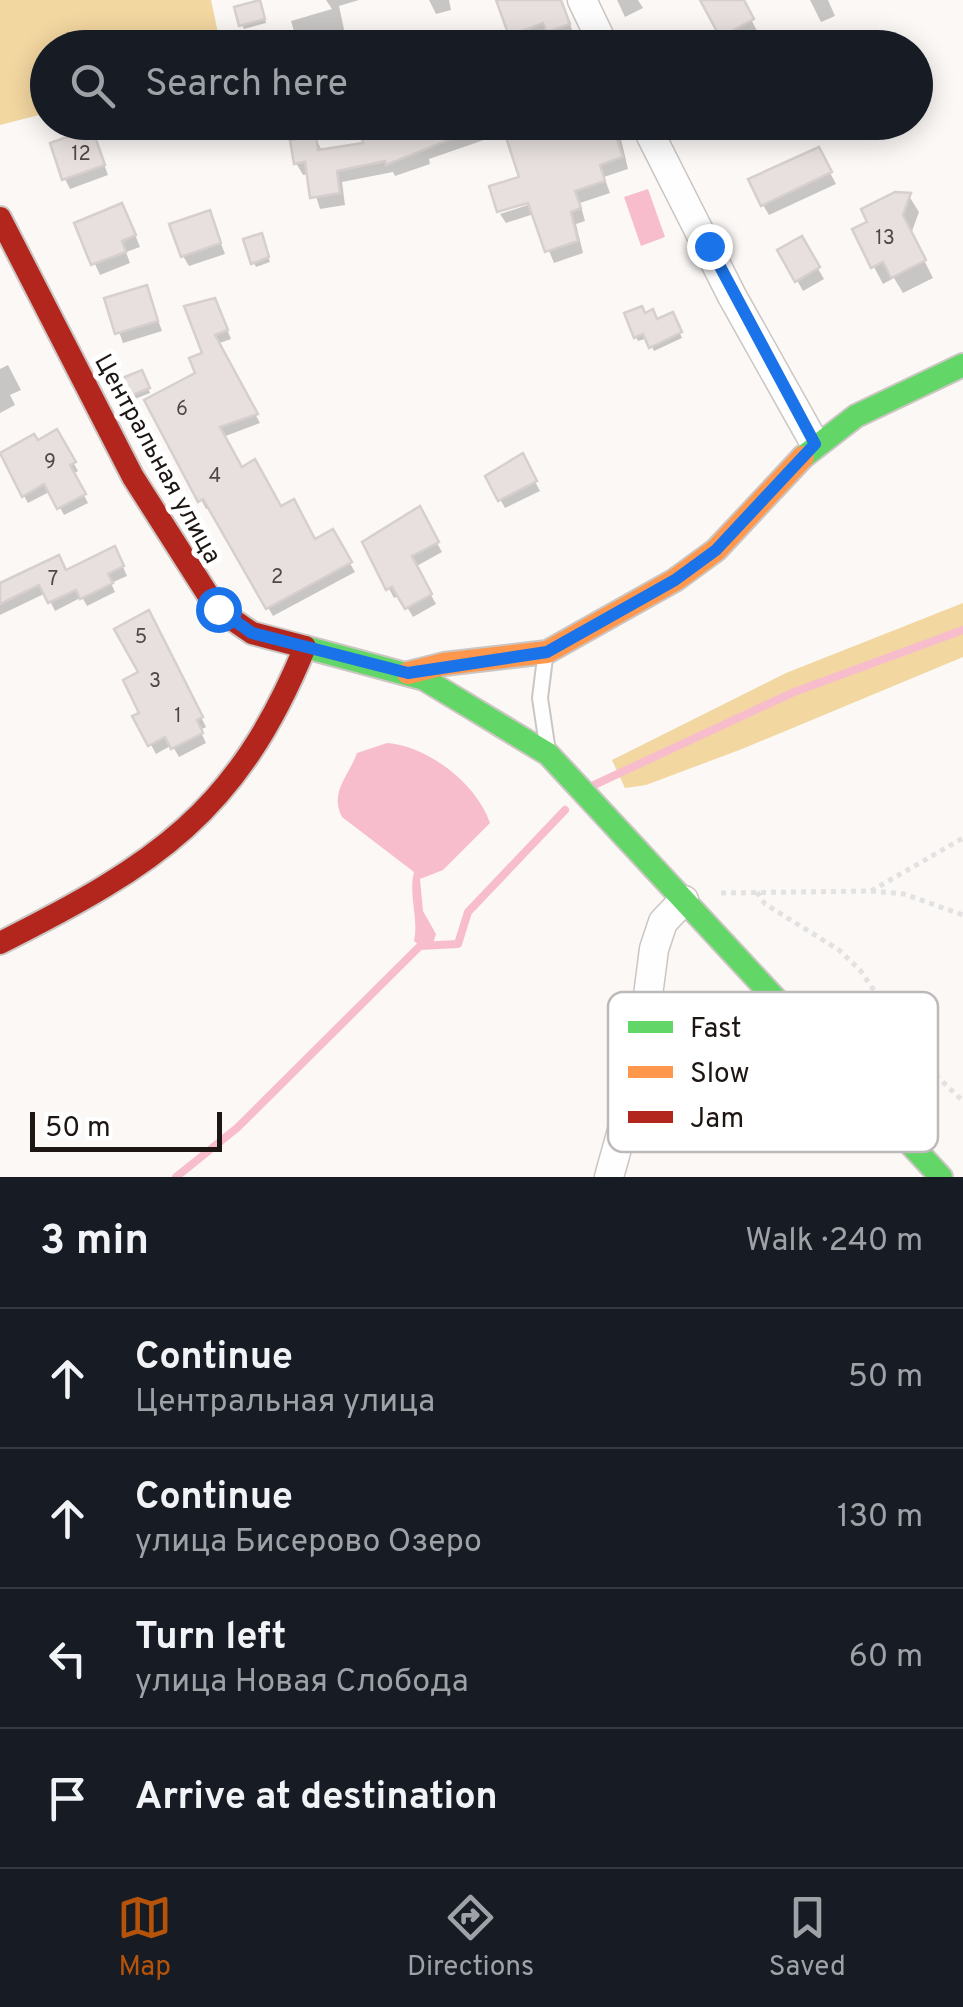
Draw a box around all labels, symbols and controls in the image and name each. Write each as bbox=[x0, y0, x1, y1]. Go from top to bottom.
search box bbox=[30, 30, 933, 140]
icon: search bbox=[65, 58, 120, 113]
text: Search here bbox=[145, 61, 348, 110]
house number: 12 bbox=[71, 142, 91, 168]
route end bbox=[687, 224, 733, 270]
house number: 13 bbox=[875, 226, 895, 252]
street label: Центральная улица bbox=[86, 349, 227, 570]
house number: 6 bbox=[176, 397, 188, 423]
house number: 9 bbox=[44, 450, 56, 476]
house number: 4 bbox=[209, 464, 221, 490]
house number: 2 bbox=[271, 565, 283, 591]
house number: 7 bbox=[48, 567, 58, 593]
route start bbox=[196, 587, 242, 633]
house number: 5 bbox=[135, 625, 147, 651]
house number: 3 bbox=[149, 669, 161, 695]
house number: 1 bbox=[174, 704, 182, 730]
legend bbox=[608, 992, 938, 1152]
text: Fast bbox=[690, 1012, 742, 1048]
text: Slow bbox=[690, 1057, 749, 1093]
text: Jam bbox=[690, 1102, 744, 1138]
scale bar bbox=[30, 1107, 222, 1152]
text: 50 m bbox=[45, 1111, 111, 1147]
text: 3 min bbox=[40, 1216, 149, 1269]
text: Walk · 240 m bbox=[745, 1222, 923, 1262]
text: Continue bbox=[135, 1334, 293, 1383]
icon: ahead bbox=[40, 1351, 95, 1406]
text: 50 m bbox=[848, 1358, 923, 1398]
text: Центральная улица bbox=[135, 1383, 435, 1423]
text: Continue bbox=[135, 1474, 293, 1523]
icon: ahead bbox=[40, 1491, 95, 1546]
text: 130 m bbox=[837, 1498, 923, 1538]
text: улица Бисерово Озеро bbox=[135, 1523, 482, 1563]
text: Turn left bbox=[135, 1614, 287, 1663]
icon: left bbox=[40, 1631, 95, 1686]
text: 60 m bbox=[849, 1638, 923, 1678]
text: улица Новая Слобода bbox=[135, 1663, 469, 1703]
icon: arrive bbox=[40, 1771, 95, 1826]
text: Arrive at destination bbox=[135, 1774, 498, 1823]
tab: Map bbox=[117, 1890, 172, 1986]
tab: Directions bbox=[407, 1890, 534, 1986]
tab: Saved bbox=[769, 1890, 846, 1986]

